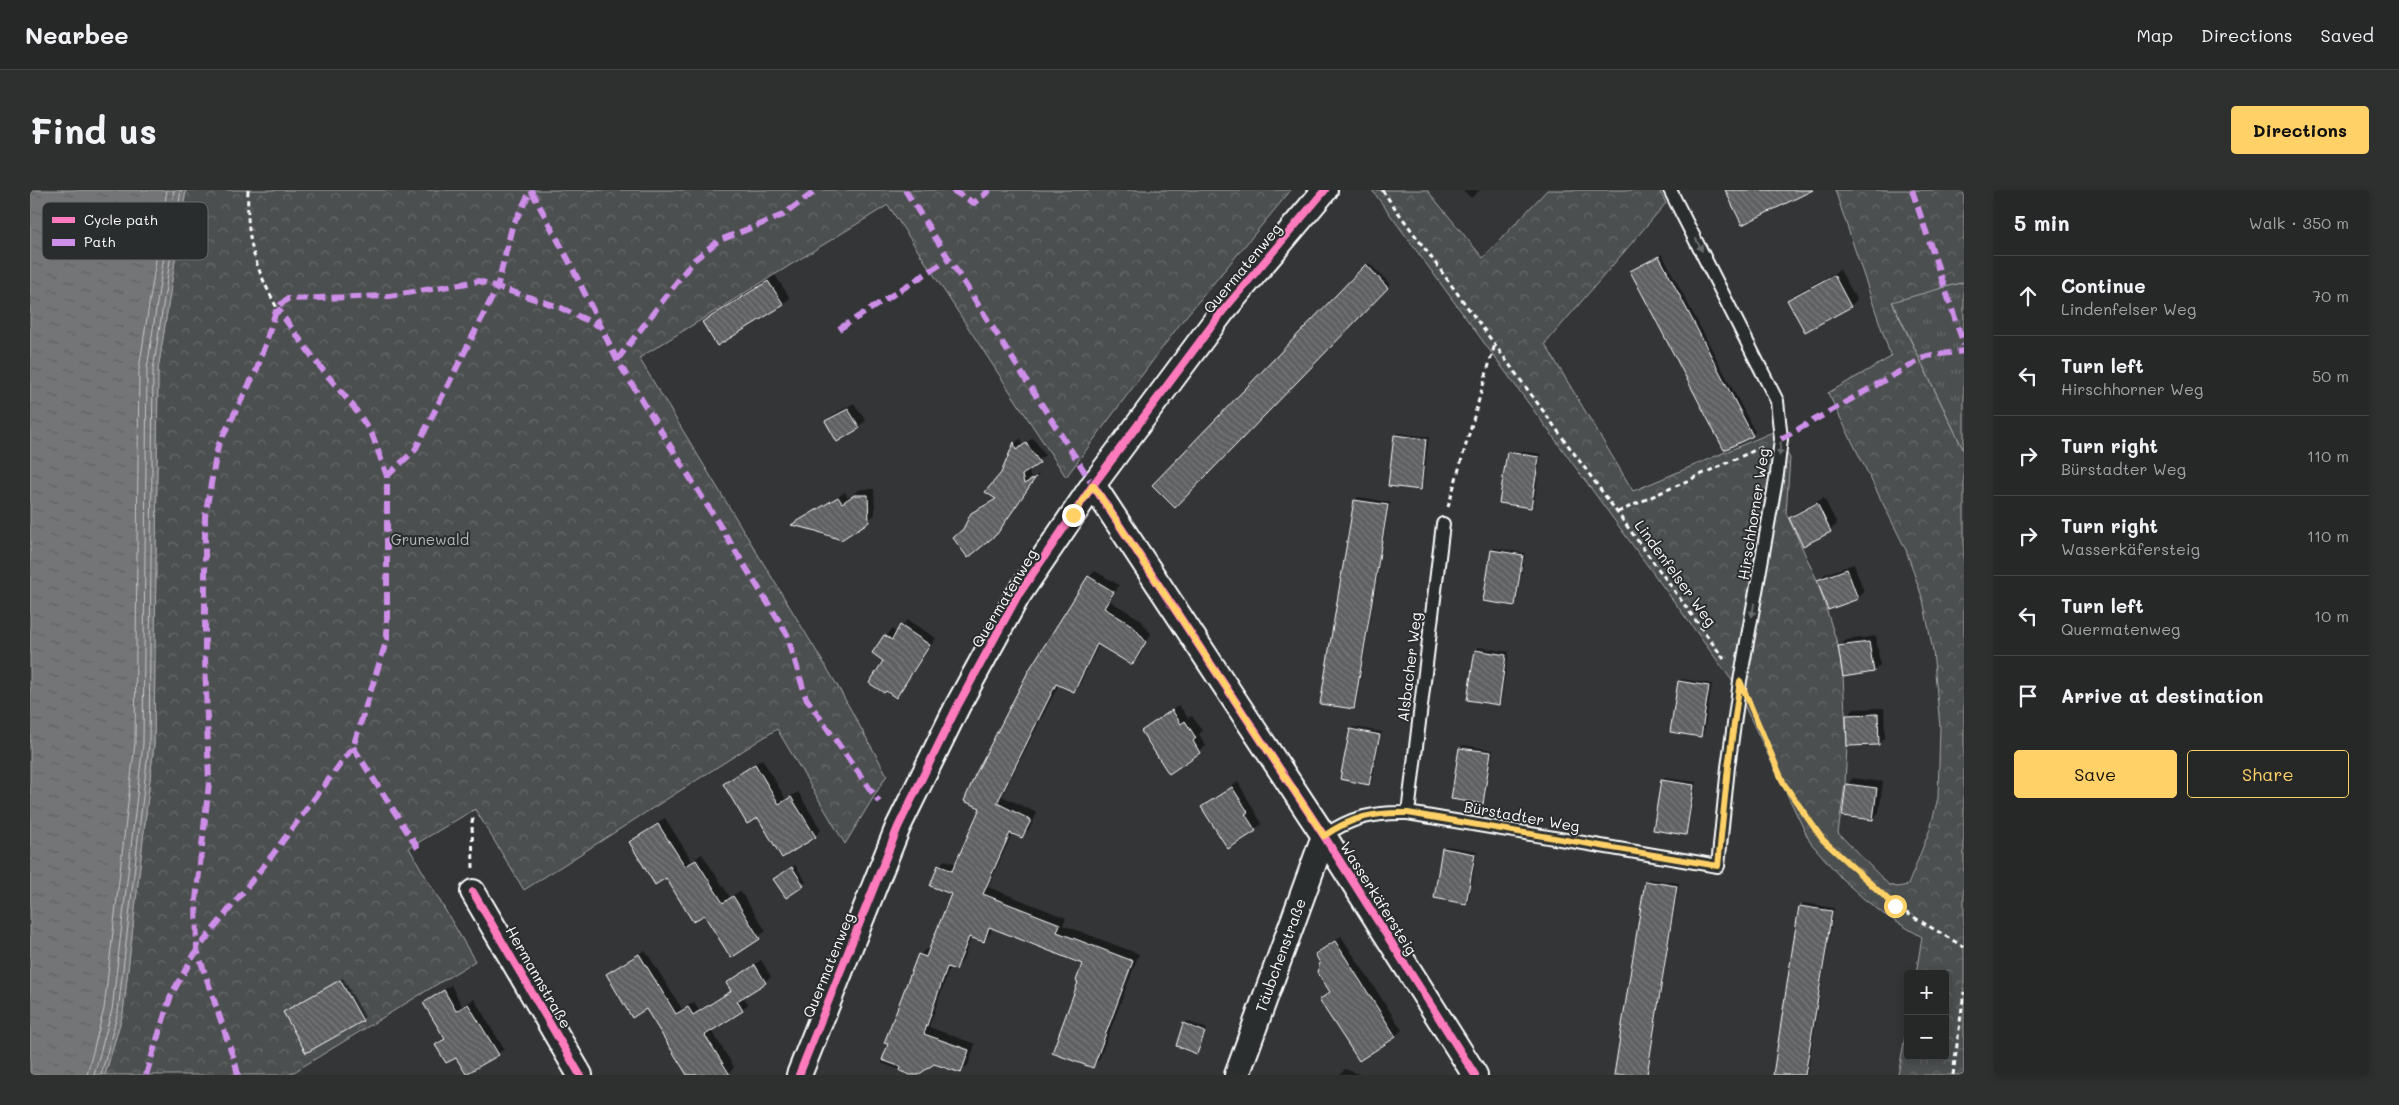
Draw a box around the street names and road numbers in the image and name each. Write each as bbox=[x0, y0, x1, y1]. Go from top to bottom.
street label: Quermatenweg bbox=[1198, 219, 1286, 317]
street label: Hirschhorner Weg bbox=[1733, 446, 1773, 581]
street label: Lindenfelser Weg bbox=[1631, 516, 1722, 630]
street label: Quermatenweg bbox=[967, 545, 1042, 651]
street label: Alsbacher Weg bbox=[1392, 611, 1426, 723]
street label: Bürstadter Weg bbox=[1463, 796, 1582, 836]
street label: Wasserkäfersteig bbox=[1336, 837, 1422, 959]
street label: Täubchenstraße bbox=[1250, 895, 1310, 1015]
street label: Quermatenweg bbox=[798, 909, 858, 1021]
street label: Hermannstraße bbox=[502, 922, 576, 1032]

